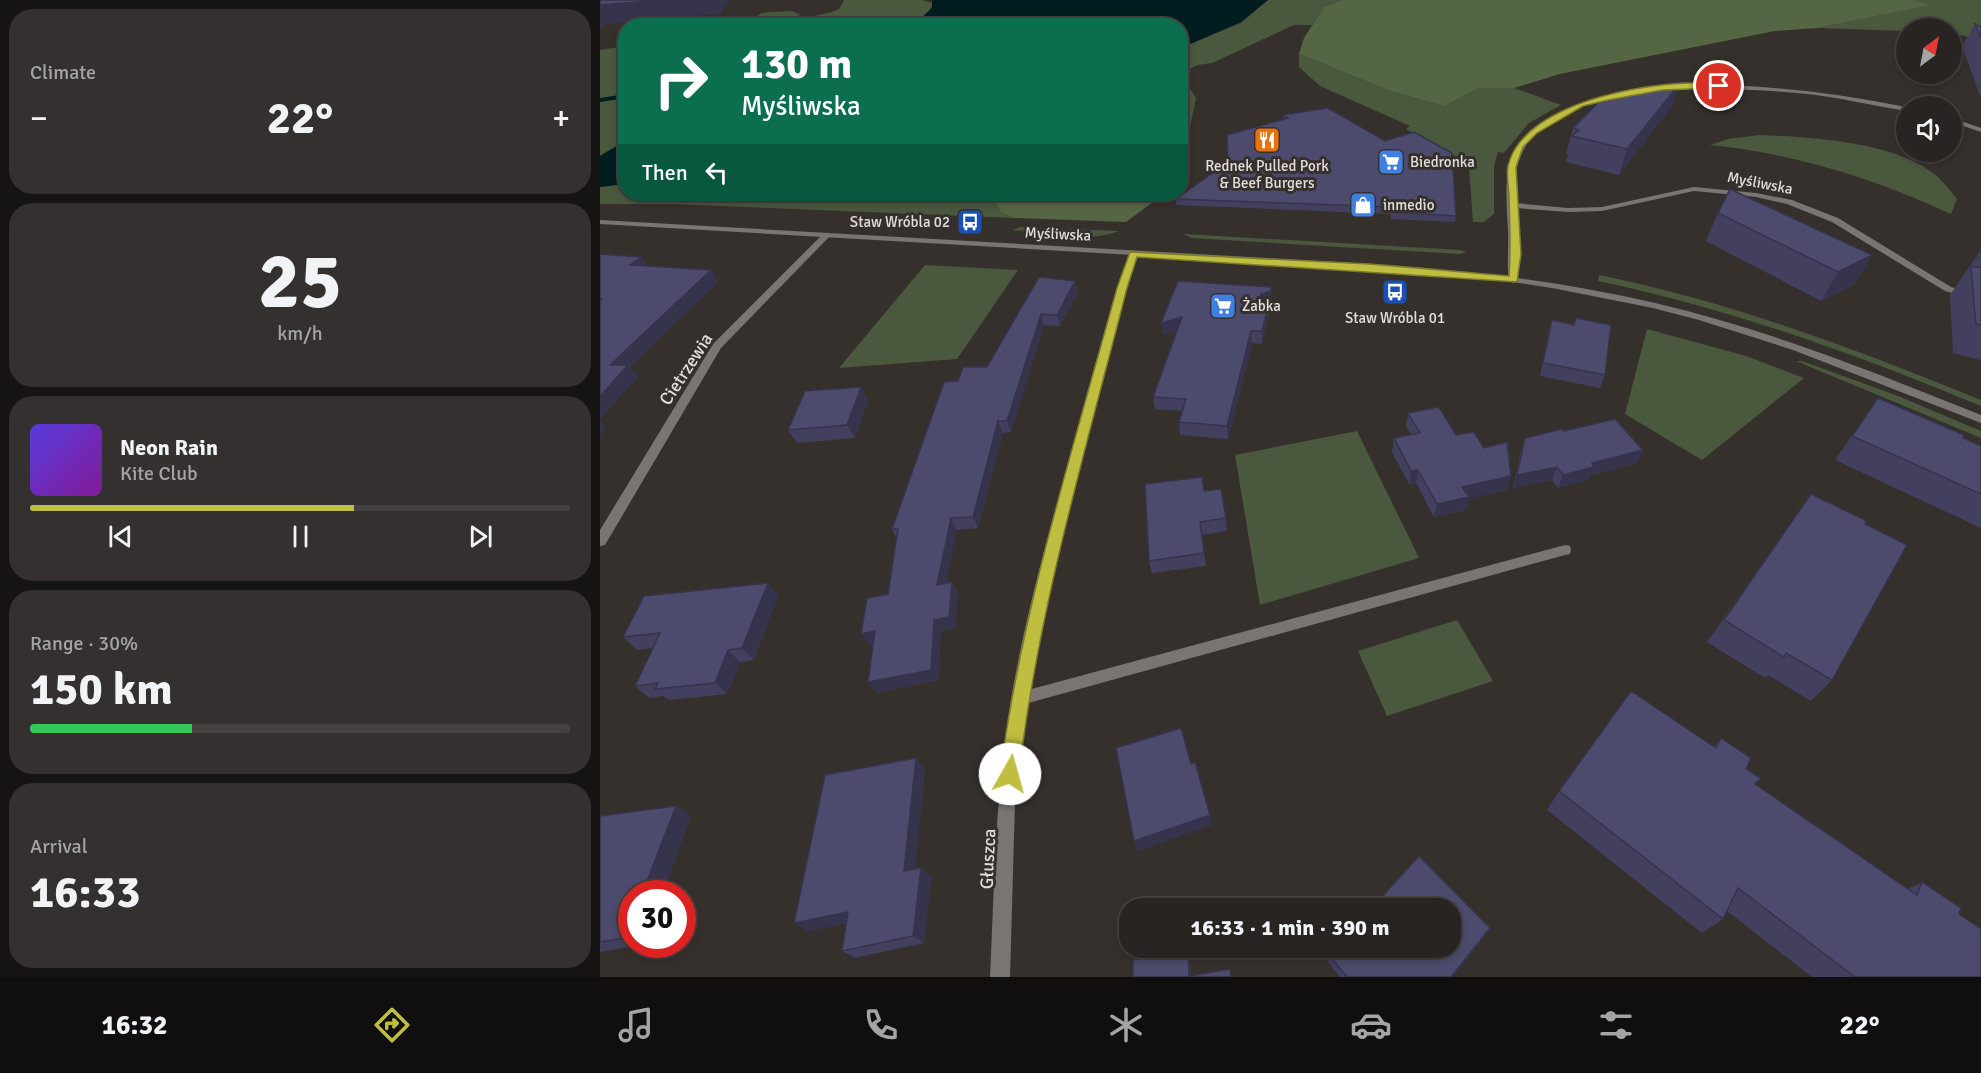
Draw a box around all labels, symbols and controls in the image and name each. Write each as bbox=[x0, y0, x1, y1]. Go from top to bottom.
north arrow bbox=[1896, 18, 1962, 84]
map controls bbox=[1896, 18, 1962, 162]
text: 130 m bbox=[741, 39, 852, 90]
icon: right bbox=[642, 42, 720, 120]
text: Climate bbox=[30, 60, 96, 85]
pin bbox=[1693, 60, 1744, 111]
icon: arrive bbox=[1702, 69, 1735, 102]
text: Myśliwska bbox=[741, 90, 861, 123]
text: 22° bbox=[267, 91, 333, 146]
button: sound bbox=[1896, 96, 1962, 162]
text: − bbox=[30, 98, 48, 139]
text: + bbox=[552, 98, 570, 139]
restaurant icon: Rednek Pulled Pork & Beef Burgers bbox=[1252, 125, 1282, 155]
supermarket icon: Biedronka bbox=[1376, 147, 1406, 177]
place label: Biedronka bbox=[1410, 153, 1475, 171]
icon: left bbox=[700, 156, 733, 189]
place label: Rednek Pulled Pork & Beef Burgers bbox=[1205, 157, 1329, 192]
text: Then bbox=[642, 159, 688, 186]
street label: Myśliwska bbox=[1726, 168, 1794, 198]
shop icon: inmedio bbox=[1348, 190, 1378, 220]
place label: inmedio bbox=[1383, 196, 1435, 214]
bus stop icon: Staw Wróbla 02 bbox=[955, 207, 985, 237]
place label: Staw Wróbla 02 bbox=[850, 213, 950, 231]
street label: Myśliwska bbox=[1024, 223, 1092, 245]
text: 25 bbox=[258, 234, 342, 330]
bus stop icon: Staw Wróbla 01 bbox=[1380, 277, 1410, 307]
supermarket icon: Żabka bbox=[1208, 291, 1238, 321]
place label: Żabka bbox=[1242, 297, 1281, 315]
place label: Staw Wróbla 01 bbox=[1345, 309, 1445, 327]
text: km/h bbox=[277, 321, 323, 346]
street label: Cietrzewia bbox=[655, 329, 717, 409]
text: Neon Rain bbox=[120, 434, 218, 461]
text: Kite Club bbox=[120, 461, 198, 486]
icon: previous bbox=[104, 520, 137, 553]
icon: pause bbox=[284, 520, 317, 553]
icon: next bbox=[464, 520, 497, 553]
text: Range · 30% bbox=[30, 631, 138, 656]
text: 150 km bbox=[30, 662, 173, 717]
position arrow bbox=[978, 742, 1042, 806]
street label: Głuszca bbox=[975, 828, 1001, 890]
text: Arrival bbox=[30, 834, 88, 859]
text: 16:33 bbox=[30, 865, 140, 920]
speed limit sign: 30 bbox=[618, 880, 696, 958]
text: 16:33 · 1 min · 390 m bbox=[1190, 914, 1390, 941]
icon: directions bbox=[371, 1004, 413, 1046]
icon: music bbox=[615, 1004, 657, 1046]
icon: phone bbox=[860, 1004, 902, 1046]
icon: climate bbox=[1105, 1004, 1147, 1046]
icon: car bbox=[1350, 1004, 1392, 1046]
icon: filters bbox=[1595, 1004, 1637, 1046]
text: 16:32 bbox=[101, 1009, 168, 1042]
text: 22° bbox=[1840, 1009, 1880, 1042]

